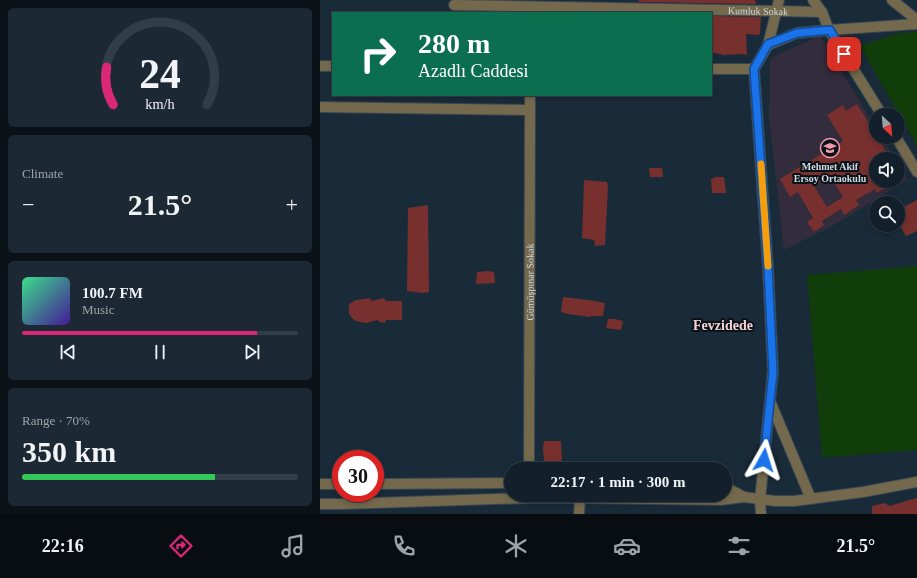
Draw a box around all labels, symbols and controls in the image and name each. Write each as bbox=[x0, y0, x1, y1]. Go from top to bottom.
street label: Kumluk Sokak bbox=[728, 5, 788, 17]
icon: right bbox=[352, 28, 404, 80]
text: 280 m bbox=[418, 28, 490, 59]
pin bbox=[827, 37, 861, 71]
icon: arrive bbox=[833, 43, 855, 65]
text: 24 bbox=[139, 51, 181, 97]
text: Azadlı Caddesi bbox=[418, 61, 528, 81]
text: km/h bbox=[145, 96, 175, 112]
north arrow bbox=[869, 108, 905, 144]
map controls bbox=[869, 108, 905, 232]
school or university icon: Mehmet Akif Ersoy Ortaokulu bbox=[819, 137, 841, 159]
button: sound bbox=[869, 152, 905, 188]
place label: Mehmet Akif Ersoy Ortaokulu bbox=[794, 161, 867, 184]
text: Climate bbox=[22, 166, 63, 181]
text: 21.5° bbox=[128, 188, 192, 221]
text: − bbox=[22, 192, 34, 217]
text: + bbox=[286, 192, 298, 217]
button: search bbox=[869, 196, 905, 232]
street label: Gümüşpınar Sokak bbox=[524, 243, 535, 321]
text: 100.7 FM bbox=[82, 285, 143, 301]
text: Music bbox=[82, 302, 115, 317]
district label: Fevzidede bbox=[693, 318, 753, 333]
icon: previous bbox=[57, 341, 79, 363]
icon: pause bbox=[149, 341, 171, 363]
icon: next bbox=[241, 341, 263, 363]
text: Range · 70% bbox=[22, 413, 90, 428]
text: 350 km bbox=[22, 435, 116, 468]
position arrow bbox=[743, 439, 785, 481]
speed limit sign: 30 bbox=[332, 450, 384, 502]
text: 22:17 · 1 min · 300 m bbox=[551, 474, 686, 490]
icon: directions bbox=[167, 532, 195, 560]
icon: music bbox=[279, 532, 307, 560]
icon: phone bbox=[390, 532, 418, 560]
icon: climate bbox=[502, 532, 530, 560]
icon: car bbox=[613, 532, 641, 560]
icon: filters bbox=[725, 532, 753, 560]
text: 22:16 bbox=[42, 536, 84, 556]
text: 21.5° bbox=[836, 536, 875, 556]

